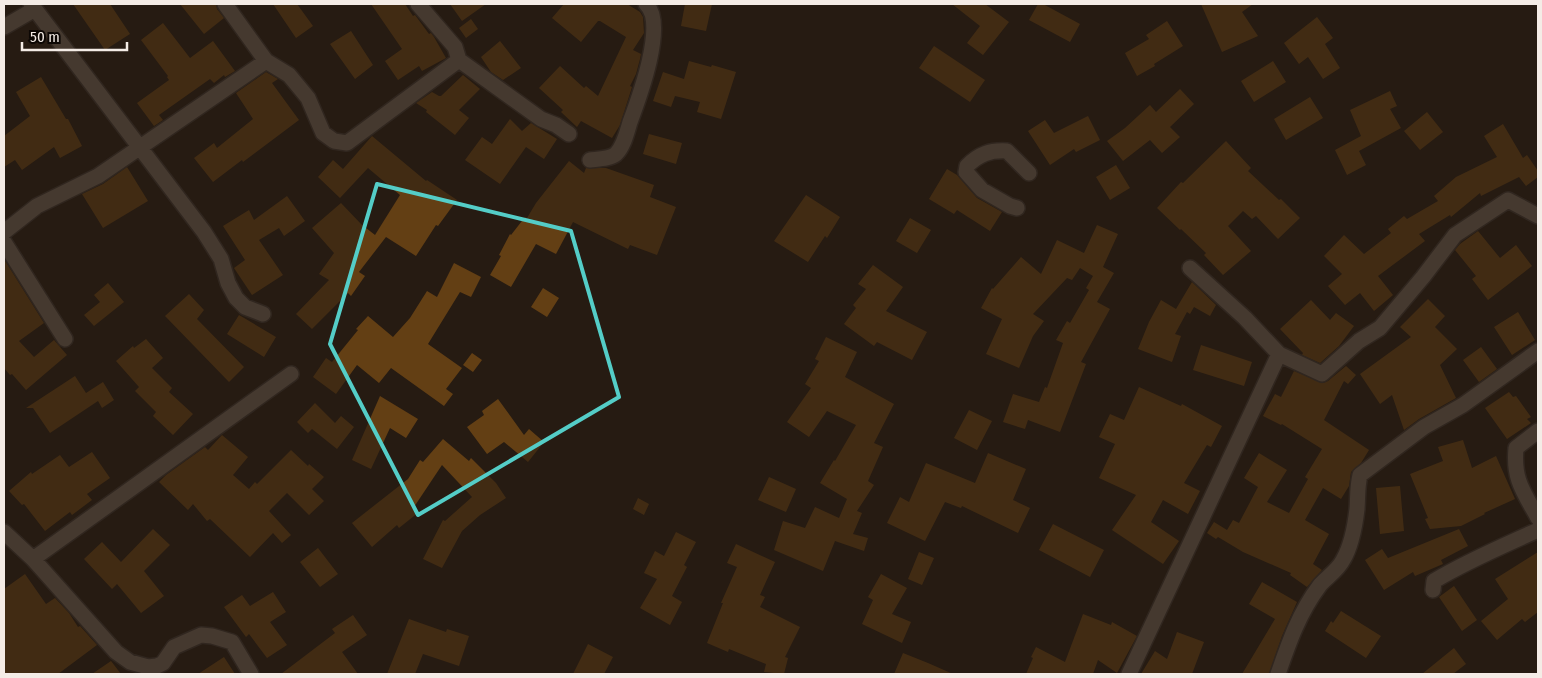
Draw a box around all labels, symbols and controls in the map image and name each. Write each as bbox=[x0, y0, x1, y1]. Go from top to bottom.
scale bar bbox=[22, 20, 128, 52]
text: 50 m bbox=[30, 28, 60, 46]

